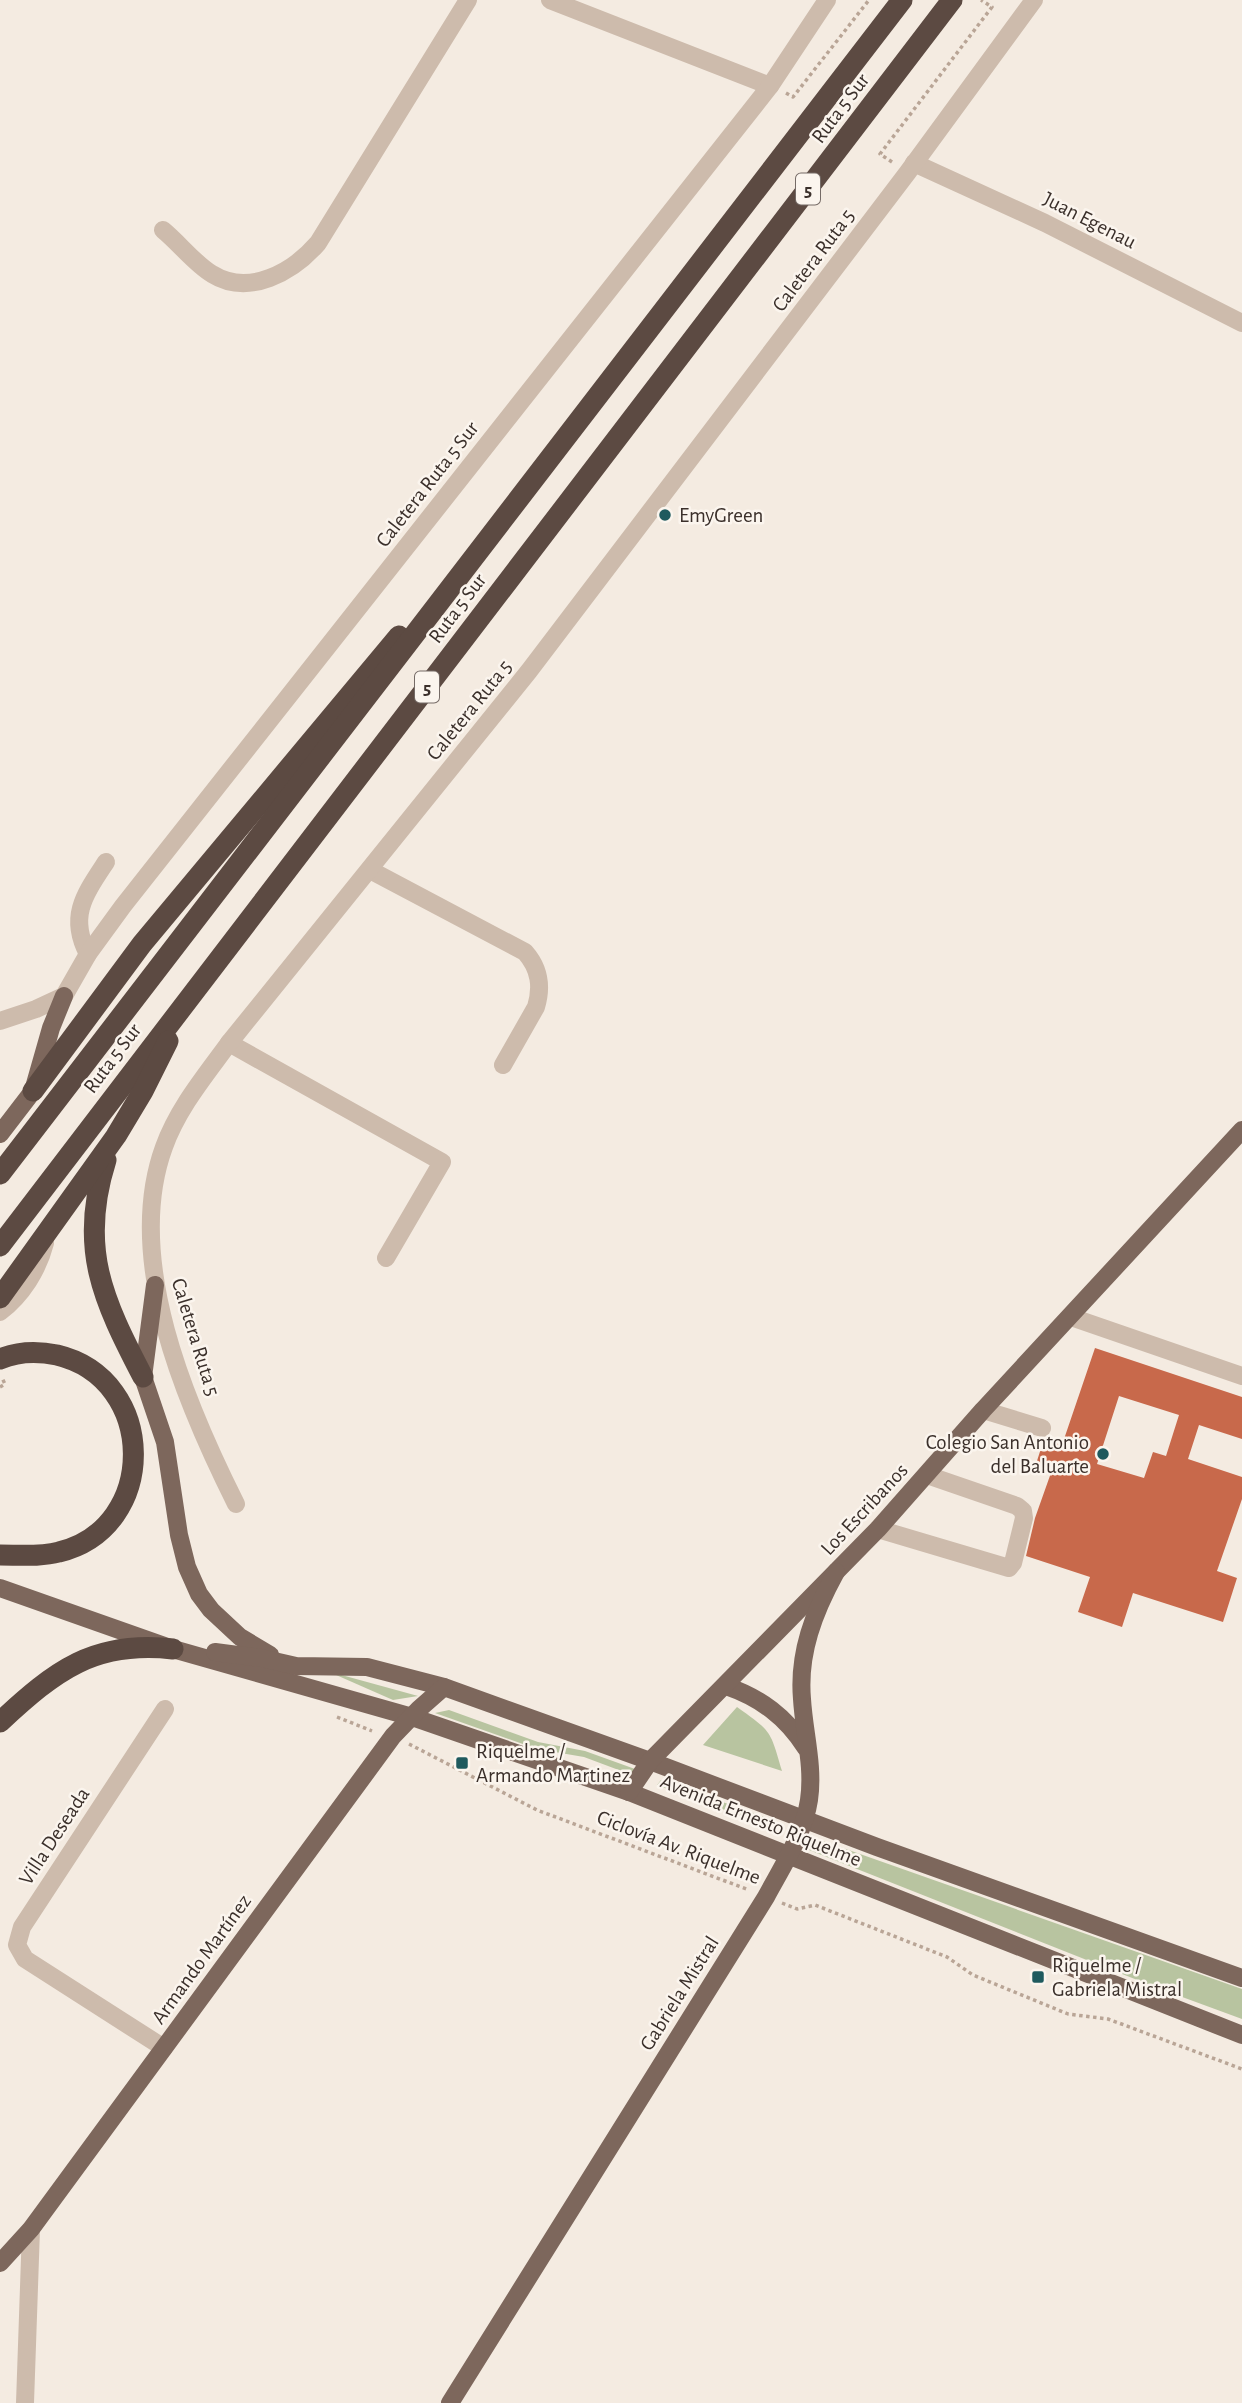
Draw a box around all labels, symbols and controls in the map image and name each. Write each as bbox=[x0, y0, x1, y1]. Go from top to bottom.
street label: Ruta 5 Sur bbox=[808, 69, 873, 147]
road number: 5 bbox=[796, 174, 820, 204]
street label: Juan Egenau bbox=[1040, 188, 1140, 253]
street label: Caletera Ruta 5 bbox=[768, 205, 858, 315]
street label: Caletera Ruta 5 Sur bbox=[372, 418, 483, 551]
place label: EmyGreen bbox=[679, 505, 763, 526]
marker: EmyGreen bbox=[657, 507, 673, 523]
street label: Ruta 5 Sur bbox=[425, 569, 490, 647]
street label: Caletera Ruta 5 bbox=[423, 656, 516, 764]
road number: 5 bbox=[415, 672, 439, 702]
street label: Ruta 5 Sur bbox=[80, 1019, 145, 1097]
street label: Caletera Ruta 5 bbox=[168, 1276, 223, 1399]
place label: Colegio San Antonio del Baluarte bbox=[926, 1432, 1089, 1477]
marker: Colegio San Antonio del Baluarte bbox=[1095, 1446, 1111, 1462]
street label: Los Escribanos bbox=[817, 1459, 912, 1559]
place label: Riquelme / Armando Martinez bbox=[476, 1741, 630, 1786]
marker: Riquelme / Armando Martinez bbox=[454, 1755, 470, 1771]
street label: Avenida Ernesto Riquelme bbox=[657, 1771, 864, 1870]
street label: Villa Deseada bbox=[15, 1784, 94, 1889]
street label: Ciclovía Av. Riquelme bbox=[594, 1807, 763, 1888]
street label: Armando Martínez bbox=[148, 1891, 255, 2028]
street label: Gabriela Mistral bbox=[636, 1933, 723, 2054]
place label: Riquelme / Gabriela Mistral bbox=[1052, 1955, 1182, 2000]
marker: Riquelme / Gabriela Mistral bbox=[1030, 1969, 1046, 1985]

